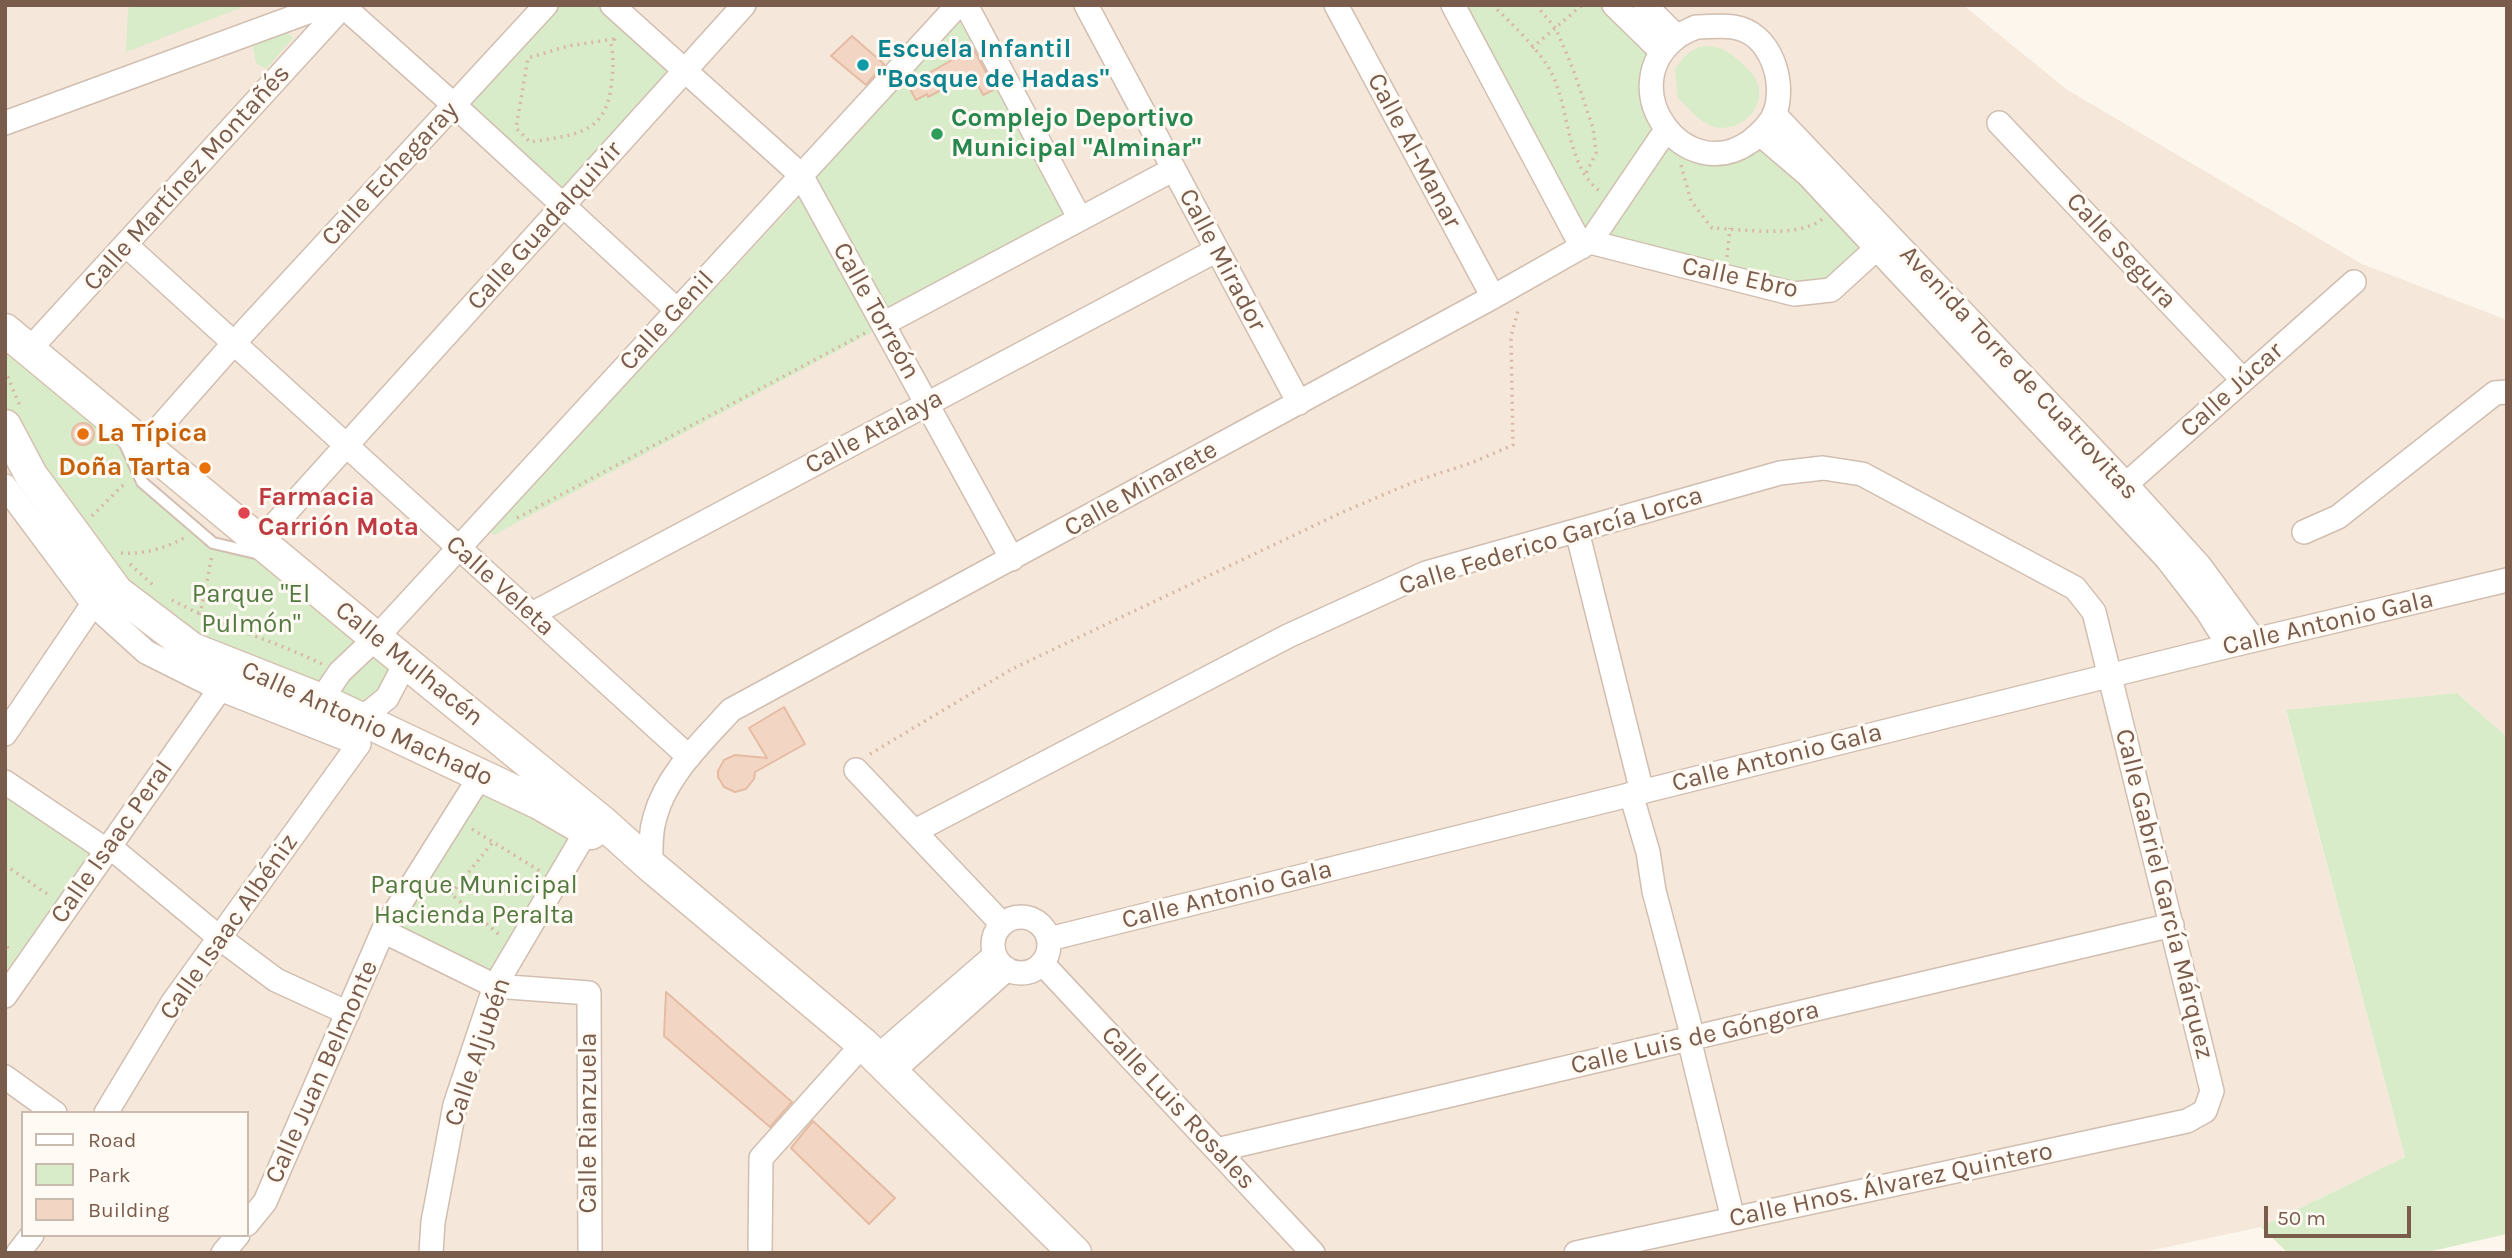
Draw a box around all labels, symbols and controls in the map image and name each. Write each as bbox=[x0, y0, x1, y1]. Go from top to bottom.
place label: Escuela Infantil "Bosque de Hadas" bbox=[877, 34, 1109, 96]
marker: Escuela Infantil "Bosque de Hadas" bbox=[855, 57, 871, 73]
street label: Calle Martínez Montañés bbox=[77, 58, 297, 298]
street label: Calle Al-Manar bbox=[1360, 68, 1468, 234]
street label: Calle Echegaray bbox=[315, 95, 465, 253]
place label: Complejo Deportivo Municipal "Alminar" bbox=[951, 103, 1202, 164]
marker: Complejo Deportivo Municipal "Alminar" bbox=[929, 126, 945, 142]
street label: Calle Guadalquivir bbox=[461, 135, 629, 317]
street label: Calle Mirador bbox=[1171, 183, 1273, 337]
street label: Calle Segura bbox=[2059, 186, 2183, 316]
street label: Calle Torreón bbox=[826, 237, 926, 385]
street label: Avenida Torre de Cuatrovitas bbox=[1893, 239, 2145, 507]
street label: Calle Ebro bbox=[1679, 250, 1801, 306]
street label: Calle Genil bbox=[613, 265, 721, 377]
street label: Calle Júcar bbox=[2174, 336, 2290, 444]
street label: Calle Atalaya bbox=[800, 383, 948, 481]
place label: La Típica bbox=[97, 418, 207, 450]
marker: La Típica bbox=[75, 426, 91, 442]
street label: Calle Minarete bbox=[1059, 434, 1223, 544]
place label: Doña Tarta bbox=[58, 452, 191, 484]
marker: Doña Tarta bbox=[197, 460, 213, 476]
street label: Calle Federico García Lorca bbox=[1395, 480, 1707, 602]
place label: Farmacia Carrión Mota bbox=[258, 482, 419, 544]
marker: Farmacia Carrión Mota bbox=[236, 505, 252, 521]
street label: Calle Veleta bbox=[439, 529, 561, 643]
park label: Parque "El Pulmón" bbox=[192, 579, 310, 640]
street label: Calle Antonio Gala bbox=[2220, 584, 2436, 662]
street label: Calle Mulhacén bbox=[329, 595, 489, 733]
street label: Calle Antonio Machado bbox=[236, 654, 498, 794]
street label: Calle Antonio Gala bbox=[1669, 717, 1885, 799]
street label: Calle Gabriel García Márquez bbox=[2108, 726, 2220, 1062]
street label: Calle Isaac Peral bbox=[44, 754, 180, 930]
street label: Calle Isaac Albéniz bbox=[153, 828, 305, 1026]
street label: Calle Antonio Gala bbox=[1119, 854, 1335, 936]
park label: Parque Municipal Hacienda Peralta bbox=[370, 870, 578, 931]
street label: Calle Juan Belmonte bbox=[259, 956, 385, 1188]
street label: Calle Aljubén bbox=[438, 974, 518, 1130]
street label: Calle Luis de Góngora bbox=[1568, 994, 1822, 1082]
street label: Calle Luis Rosales bbox=[1094, 1020, 1262, 1196]
street label: Calle Rianzuela bbox=[573, 1032, 605, 1214]
legend bbox=[21, 1111, 248, 1237]
text: Road bbox=[88, 1128, 136, 1152]
street label: Calle Hnos. Álvarez Quintero bbox=[1726, 1135, 2056, 1235]
text: Park bbox=[88, 1163, 131, 1187]
scale bar bbox=[2267, 1192, 2414, 1236]
text: Building bbox=[88, 1198, 169, 1222]
text: 50 m bbox=[2277, 1206, 2326, 1230]

